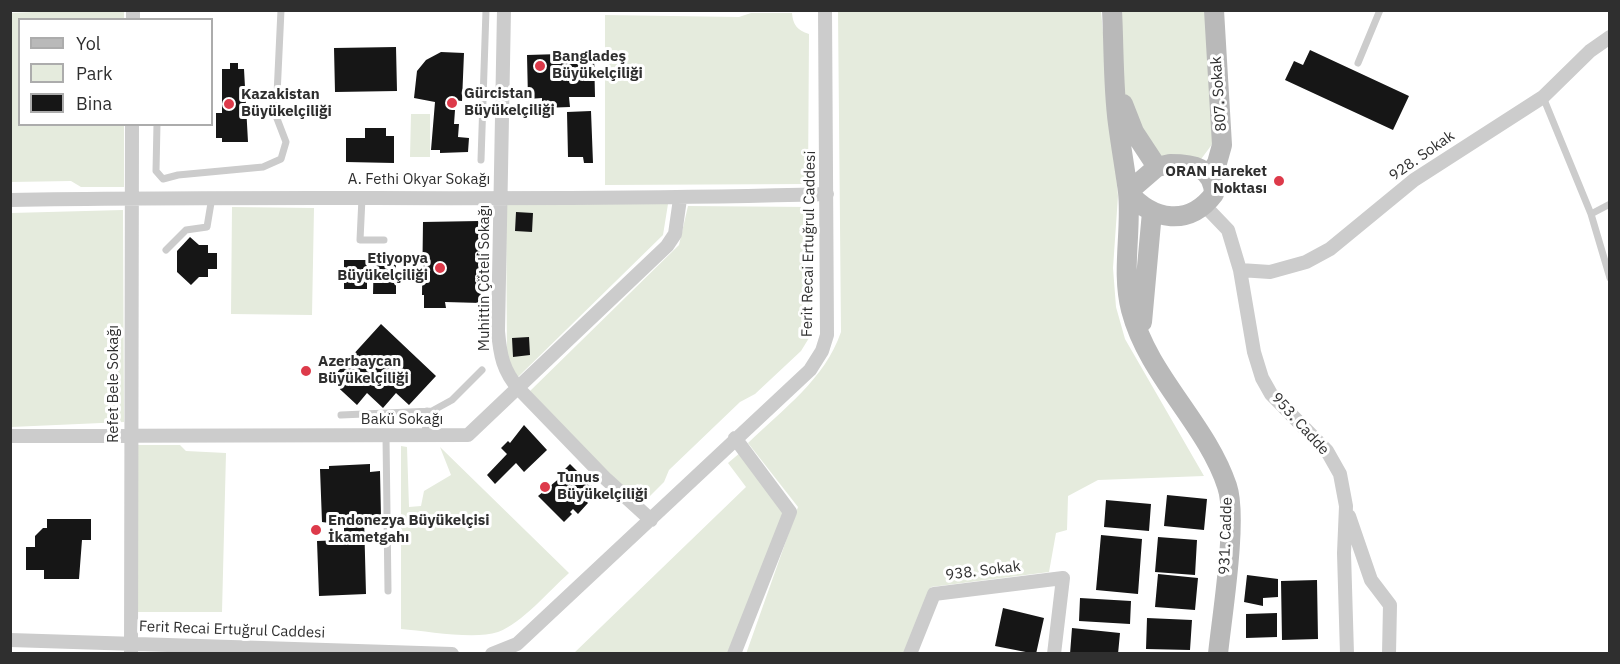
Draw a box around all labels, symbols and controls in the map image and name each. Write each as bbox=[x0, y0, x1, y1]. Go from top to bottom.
legend bbox=[18, 18, 213, 126]
text: Yol bbox=[76, 32, 101, 55]
place label: Bangladeş Büyükelçiliği bbox=[552, 48, 643, 83]
street label: 807. Sokak bbox=[1207, 56, 1231, 132]
marker: Bangladeş Büyükelçiliği bbox=[533, 59, 547, 73]
text: Park bbox=[76, 62, 112, 85]
place label: Gürcistan Büyükelçiliği bbox=[464, 85, 555, 120]
place label: Kazakistan Büyükelçiliği bbox=[241, 86, 332, 121]
text: Bina bbox=[76, 92, 112, 115]
marker: Gürcistan Büyükelçiliği bbox=[445, 96, 459, 110]
marker: Kazakistan Büyükelçiliği bbox=[222, 97, 236, 111]
street label: 928. Sokak bbox=[1386, 127, 1458, 185]
street label: Ferit Recai Ertuğrul Caddesi bbox=[798, 151, 820, 337]
place label: ORAN Hareket Noktası bbox=[1165, 163, 1267, 198]
street label: A. Fethi Okyar Sokağı bbox=[348, 171, 490, 189]
marker: ORAN Hareket Noktası bbox=[1272, 174, 1286, 188]
street label: Muhittin Çöteli Sokağı bbox=[476, 205, 494, 351]
place label: Etiyopya Büyükelçiliği bbox=[337, 250, 428, 285]
marker: Etiyopya Büyükelçiliği bbox=[433, 261, 447, 275]
street label: Refet Bele Sokağı bbox=[105, 325, 123, 443]
place label: Azerbaycan Büyükelçiliği bbox=[318, 353, 409, 388]
marker: Azerbaycan Büyükelçiliği bbox=[299, 364, 313, 378]
street label: 953. Cadde bbox=[1267, 389, 1333, 459]
street label: Bakü Sokağı bbox=[361, 411, 443, 429]
place label: Tunus Büyükelçiliği bbox=[557, 469, 648, 504]
marker: Tunus Büyükelçiliği bbox=[538, 480, 552, 494]
street label: 931. Cadde bbox=[1216, 497, 1236, 575]
place label: Endonezya Büyükelçisi İkametgahı bbox=[328, 512, 490, 547]
marker: Endonezya Büyükelçisi İkametgahı bbox=[309, 523, 323, 537]
street label: 938. Sokak bbox=[944, 557, 1022, 585]
street label: Ferit Recai Ertuğrul Caddesi bbox=[139, 618, 325, 642]

